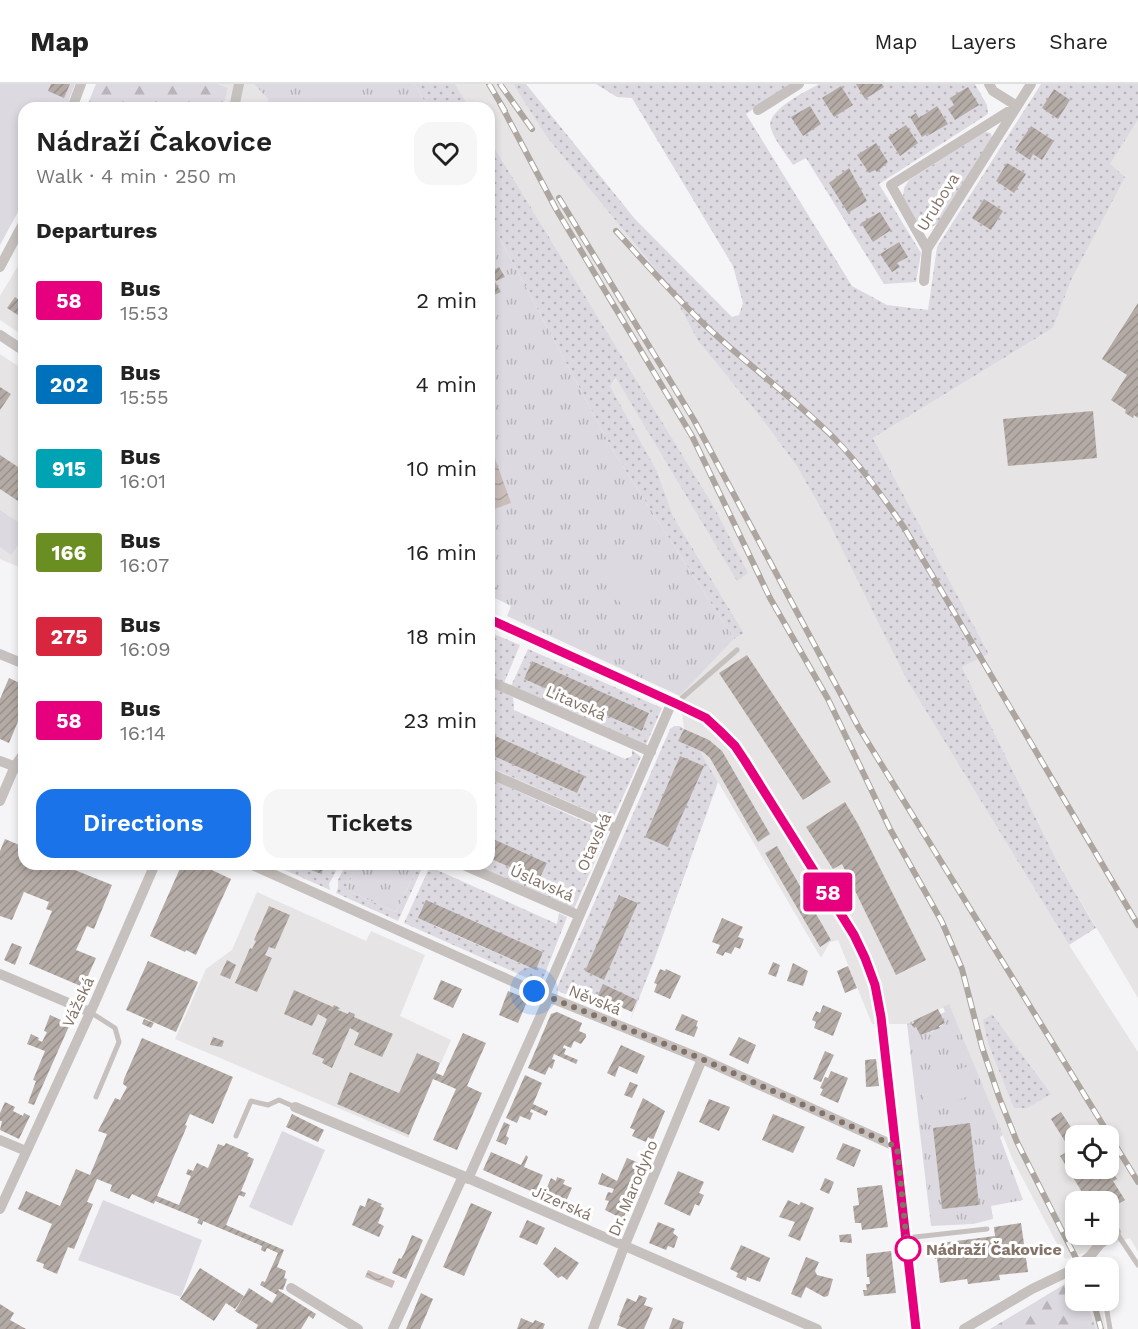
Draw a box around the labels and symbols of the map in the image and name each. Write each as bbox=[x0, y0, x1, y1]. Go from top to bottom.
street label: Urubova bbox=[913, 170, 963, 234]
street label: Litavská bbox=[543, 681, 609, 725]
street label: Otavská bbox=[573, 810, 615, 874]
street label: Úslavská bbox=[507, 861, 577, 905]
line badge: 58 bbox=[801, 872, 855, 912]
street label: Vážská bbox=[58, 974, 98, 1030]
your location bbox=[519, 976, 549, 1006]
street label: Něvská bbox=[566, 981, 624, 1019]
street label: Dr. Marodyho bbox=[604, 1137, 662, 1239]
street label: Jizerská bbox=[529, 1181, 595, 1225]
marker: Nádraží Čakovice bbox=[895, 1236, 921, 1262]
place label: Nádraží Čakovice bbox=[926, 1240, 1062, 1259]

